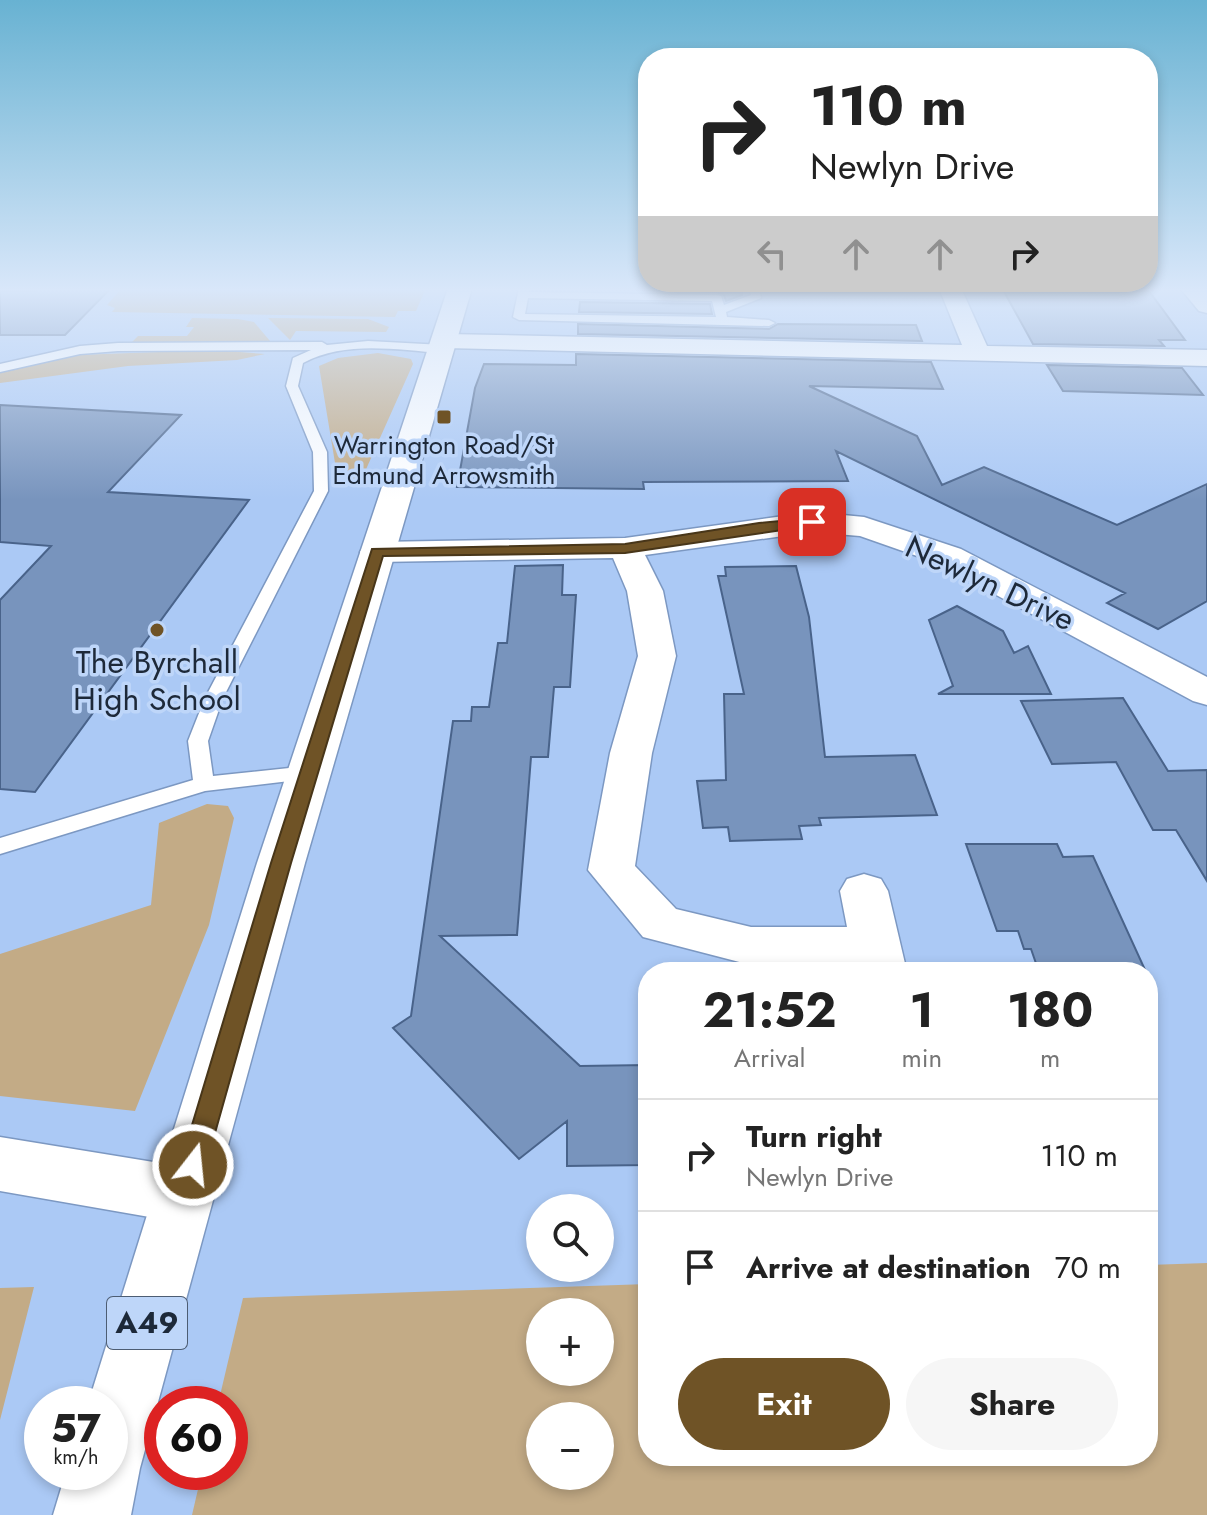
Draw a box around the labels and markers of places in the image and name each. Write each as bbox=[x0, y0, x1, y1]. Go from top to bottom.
marker: Warrington Road/St Edmund Arrowsmith bbox=[435, 408, 453, 426]
place label: Warrington Road/St Edmund Arrowsmith bbox=[333, 426, 555, 494]
pin bbox=[778, 488, 846, 556]
marker: The Byrchall High School bbox=[148, 621, 166, 639]
place label: The Byrchall High School bbox=[73, 639, 241, 722]

